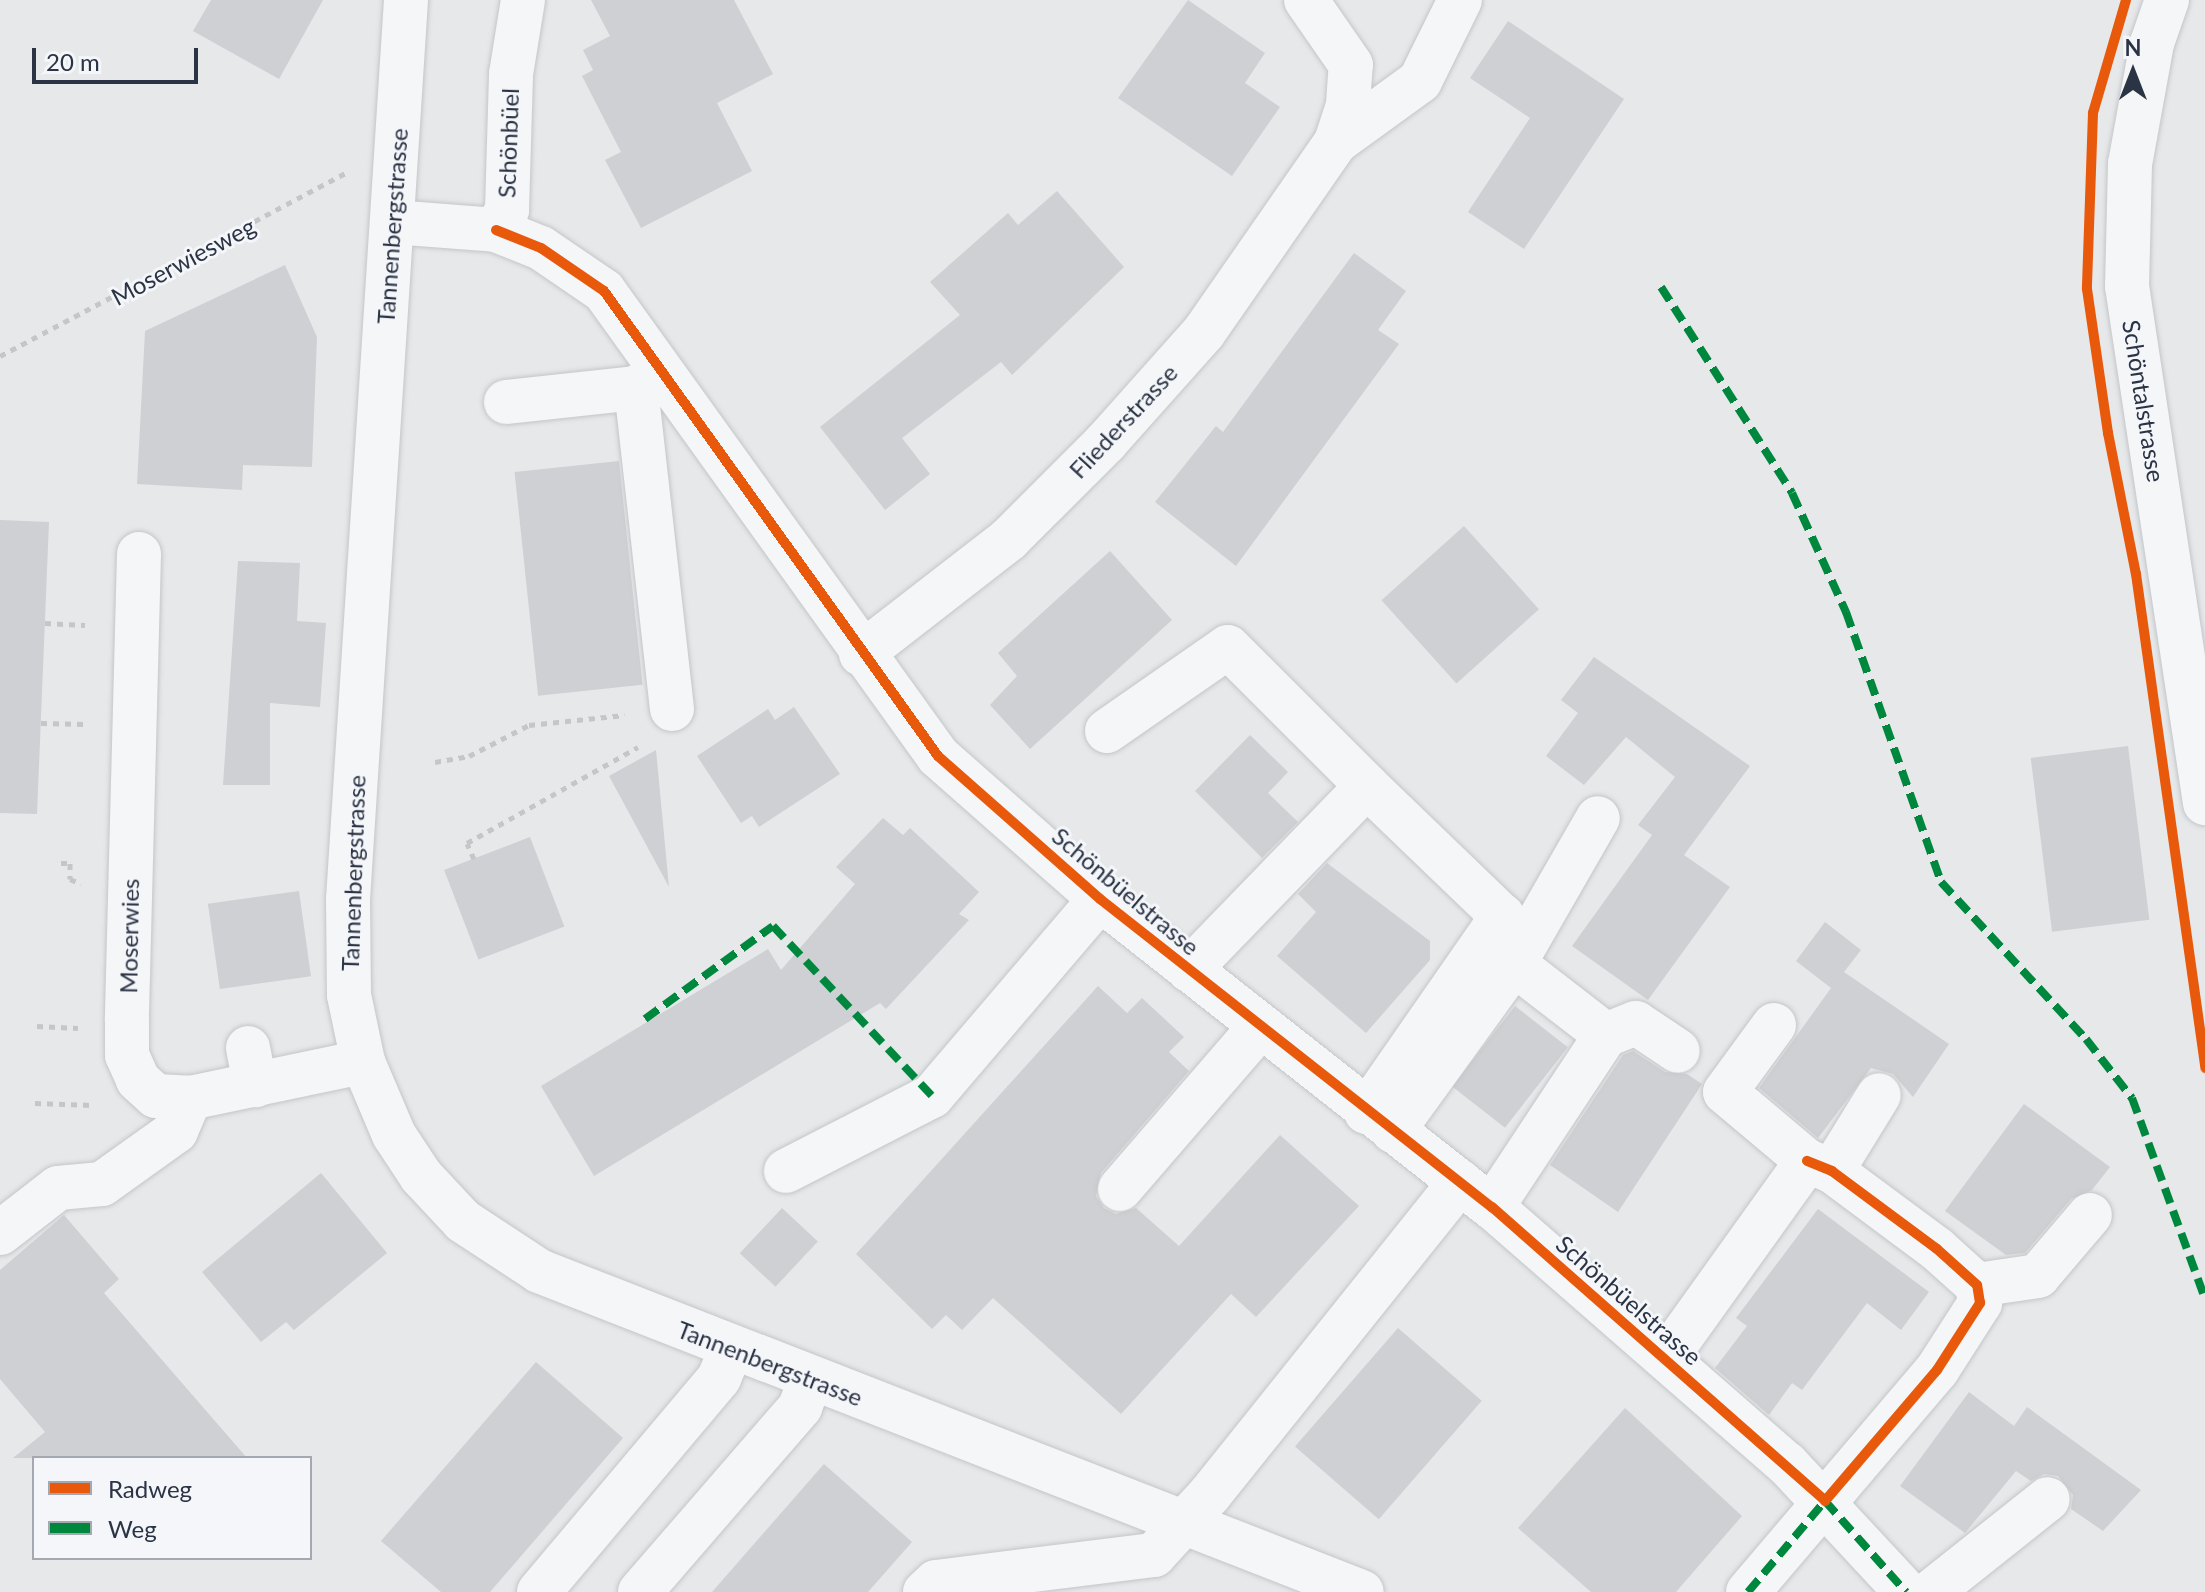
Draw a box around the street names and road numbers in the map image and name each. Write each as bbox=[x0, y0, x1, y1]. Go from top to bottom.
street label: Schönbüel bbox=[492, 88, 524, 198]
street label: Tannenbergstrasse bbox=[371, 127, 413, 325]
street label: Moserwiesweg bbox=[106, 211, 260, 311]
street label: Schöntalstrasse bbox=[2117, 318, 2171, 484]
street label: Fliederstrasse bbox=[1063, 358, 1183, 484]
street label: Tannenbergstrasse bbox=[335, 774, 371, 972]
street label: Schönbüelstrasse bbox=[1047, 821, 1205, 961]
street label: Moserwies bbox=[114, 878, 144, 994]
street label: Schönbüelstrasse bbox=[1551, 1229, 1707, 1371]
street label: Tannenbergstrasse bbox=[673, 1314, 867, 1412]

